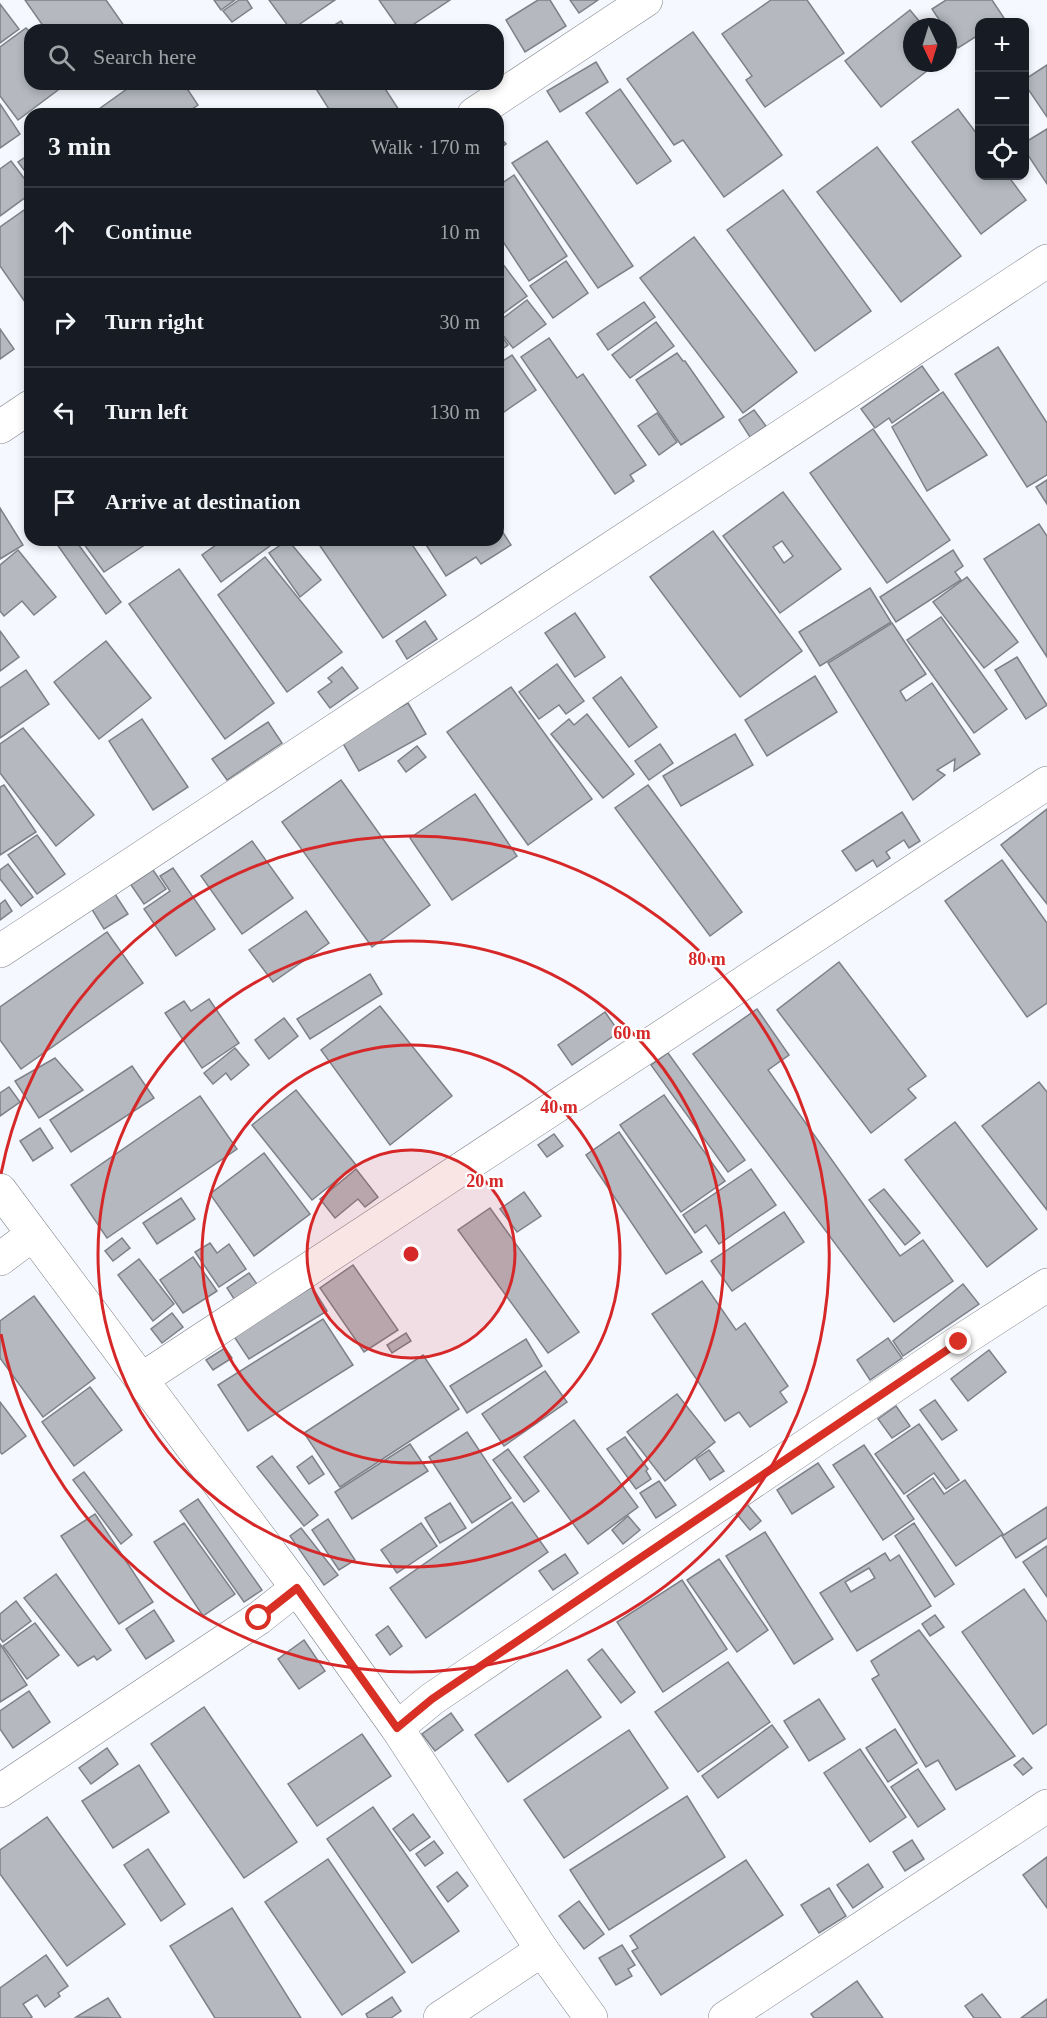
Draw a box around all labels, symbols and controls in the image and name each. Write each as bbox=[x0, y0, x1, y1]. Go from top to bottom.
north arrow bbox=[903, 18, 957, 72]
map controls bbox=[975, 18, 1029, 180]
button: + bbox=[975, 18, 1029, 72]
search box bbox=[24, 24, 504, 90]
icon: search bbox=[45, 41, 78, 74]
text: Search here bbox=[93, 44, 196, 69]
button: − bbox=[975, 72, 1029, 126]
button: locate bbox=[975, 126, 1029, 180]
text: 3 min bbox=[48, 132, 111, 161]
text: Walk · 170 m bbox=[371, 136, 480, 158]
icon: ahead bbox=[48, 216, 81, 249]
text: Continue bbox=[105, 219, 192, 244]
text: 10 m bbox=[439, 221, 480, 243]
icon: right bbox=[48, 306, 81, 339]
text: Turn right bbox=[105, 309, 204, 334]
text: 30 m bbox=[439, 311, 480, 333]
icon: left bbox=[48, 396, 81, 429]
text: Turn left bbox=[105, 399, 188, 424]
text: 130 m bbox=[429, 401, 480, 423]
icon: arrive bbox=[48, 486, 81, 519]
text: Arrive at destination bbox=[105, 489, 301, 514]
text: 80 m bbox=[688, 949, 726, 969]
text: 60 m bbox=[613, 1023, 651, 1043]
text: 40 m bbox=[540, 1097, 578, 1117]
text: 20 m bbox=[466, 1171, 504, 1191]
centre of rings bbox=[401, 1244, 421, 1264]
route end bbox=[945, 1328, 971, 1354]
route start bbox=[245, 1604, 271, 1630]

